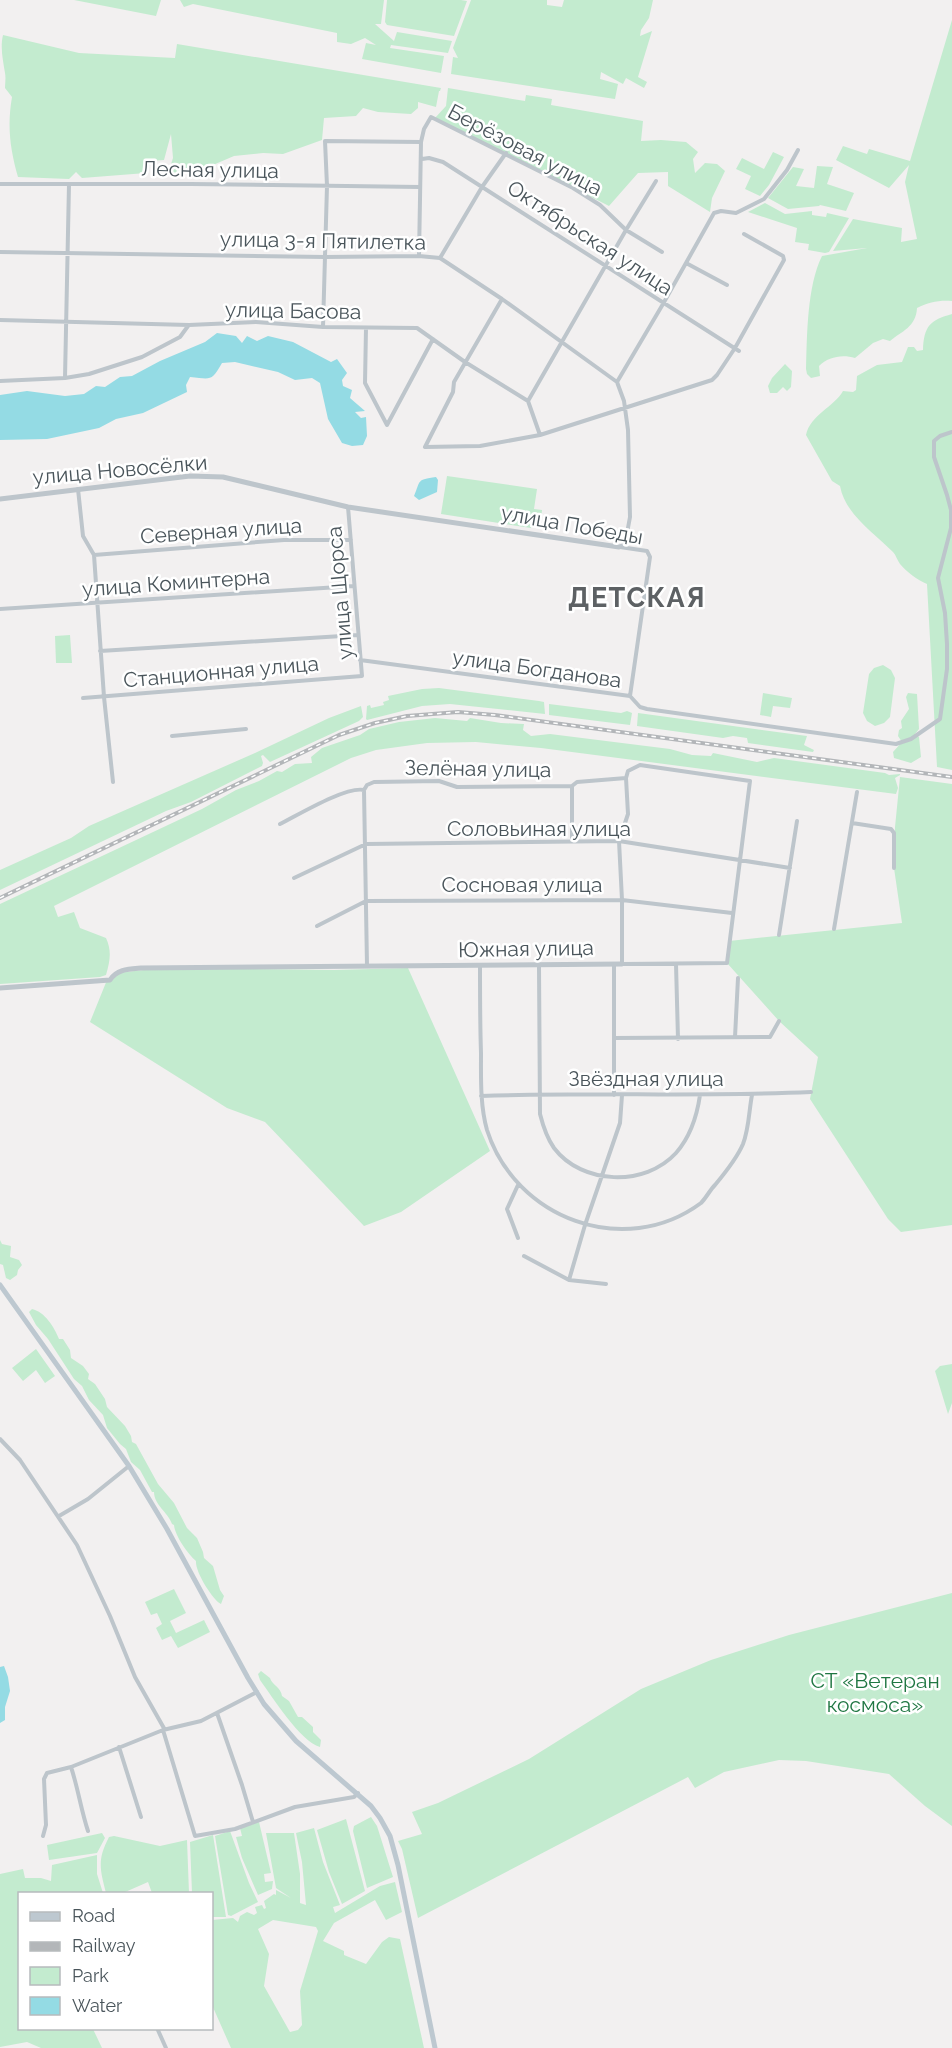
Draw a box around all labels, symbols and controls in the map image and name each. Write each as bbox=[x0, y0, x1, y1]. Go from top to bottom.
street label: Берёзовая улица bbox=[444, 98, 607, 201]
street label: Лесная улица bbox=[141, 156, 279, 183]
street label: Октябрьская улица bbox=[503, 175, 678, 300]
street label: улица 3-я Пятилетка bbox=[220, 226, 426, 255]
street label: улица Басова bbox=[225, 297, 361, 324]
street label: улица Новосёлки bbox=[31, 449, 208, 490]
street label: улица Победы bbox=[499, 500, 645, 549]
street label: Северная улица bbox=[139, 512, 303, 549]
street label: улица Щорса bbox=[321, 525, 358, 661]
street label: улица Коминтерна bbox=[81, 563, 271, 602]
district label: ДЕТСКАЯ bbox=[568, 582, 706, 613]
street label: улица Богданова bbox=[451, 644, 623, 693]
street label: Станционная улица bbox=[122, 651, 320, 693]
street label: Зелёная улица bbox=[404, 755, 552, 782]
street label: Соловьиная улица bbox=[447, 816, 631, 841]
street label: Сосновая улица bbox=[442, 872, 602, 897]
street label: Южная улица bbox=[458, 935, 594, 962]
street label: Звёздная улица bbox=[568, 1066, 724, 1091]
park label: СТ «Ветеран космоса» bbox=[810, 1668, 940, 1717]
legend bbox=[18, 1892, 213, 2030]
text: Road bbox=[72, 1905, 115, 1926]
text: Railway bbox=[72, 1935, 136, 1956]
text: Park bbox=[72, 1965, 109, 1986]
text: Water bbox=[72, 1995, 123, 2016]

